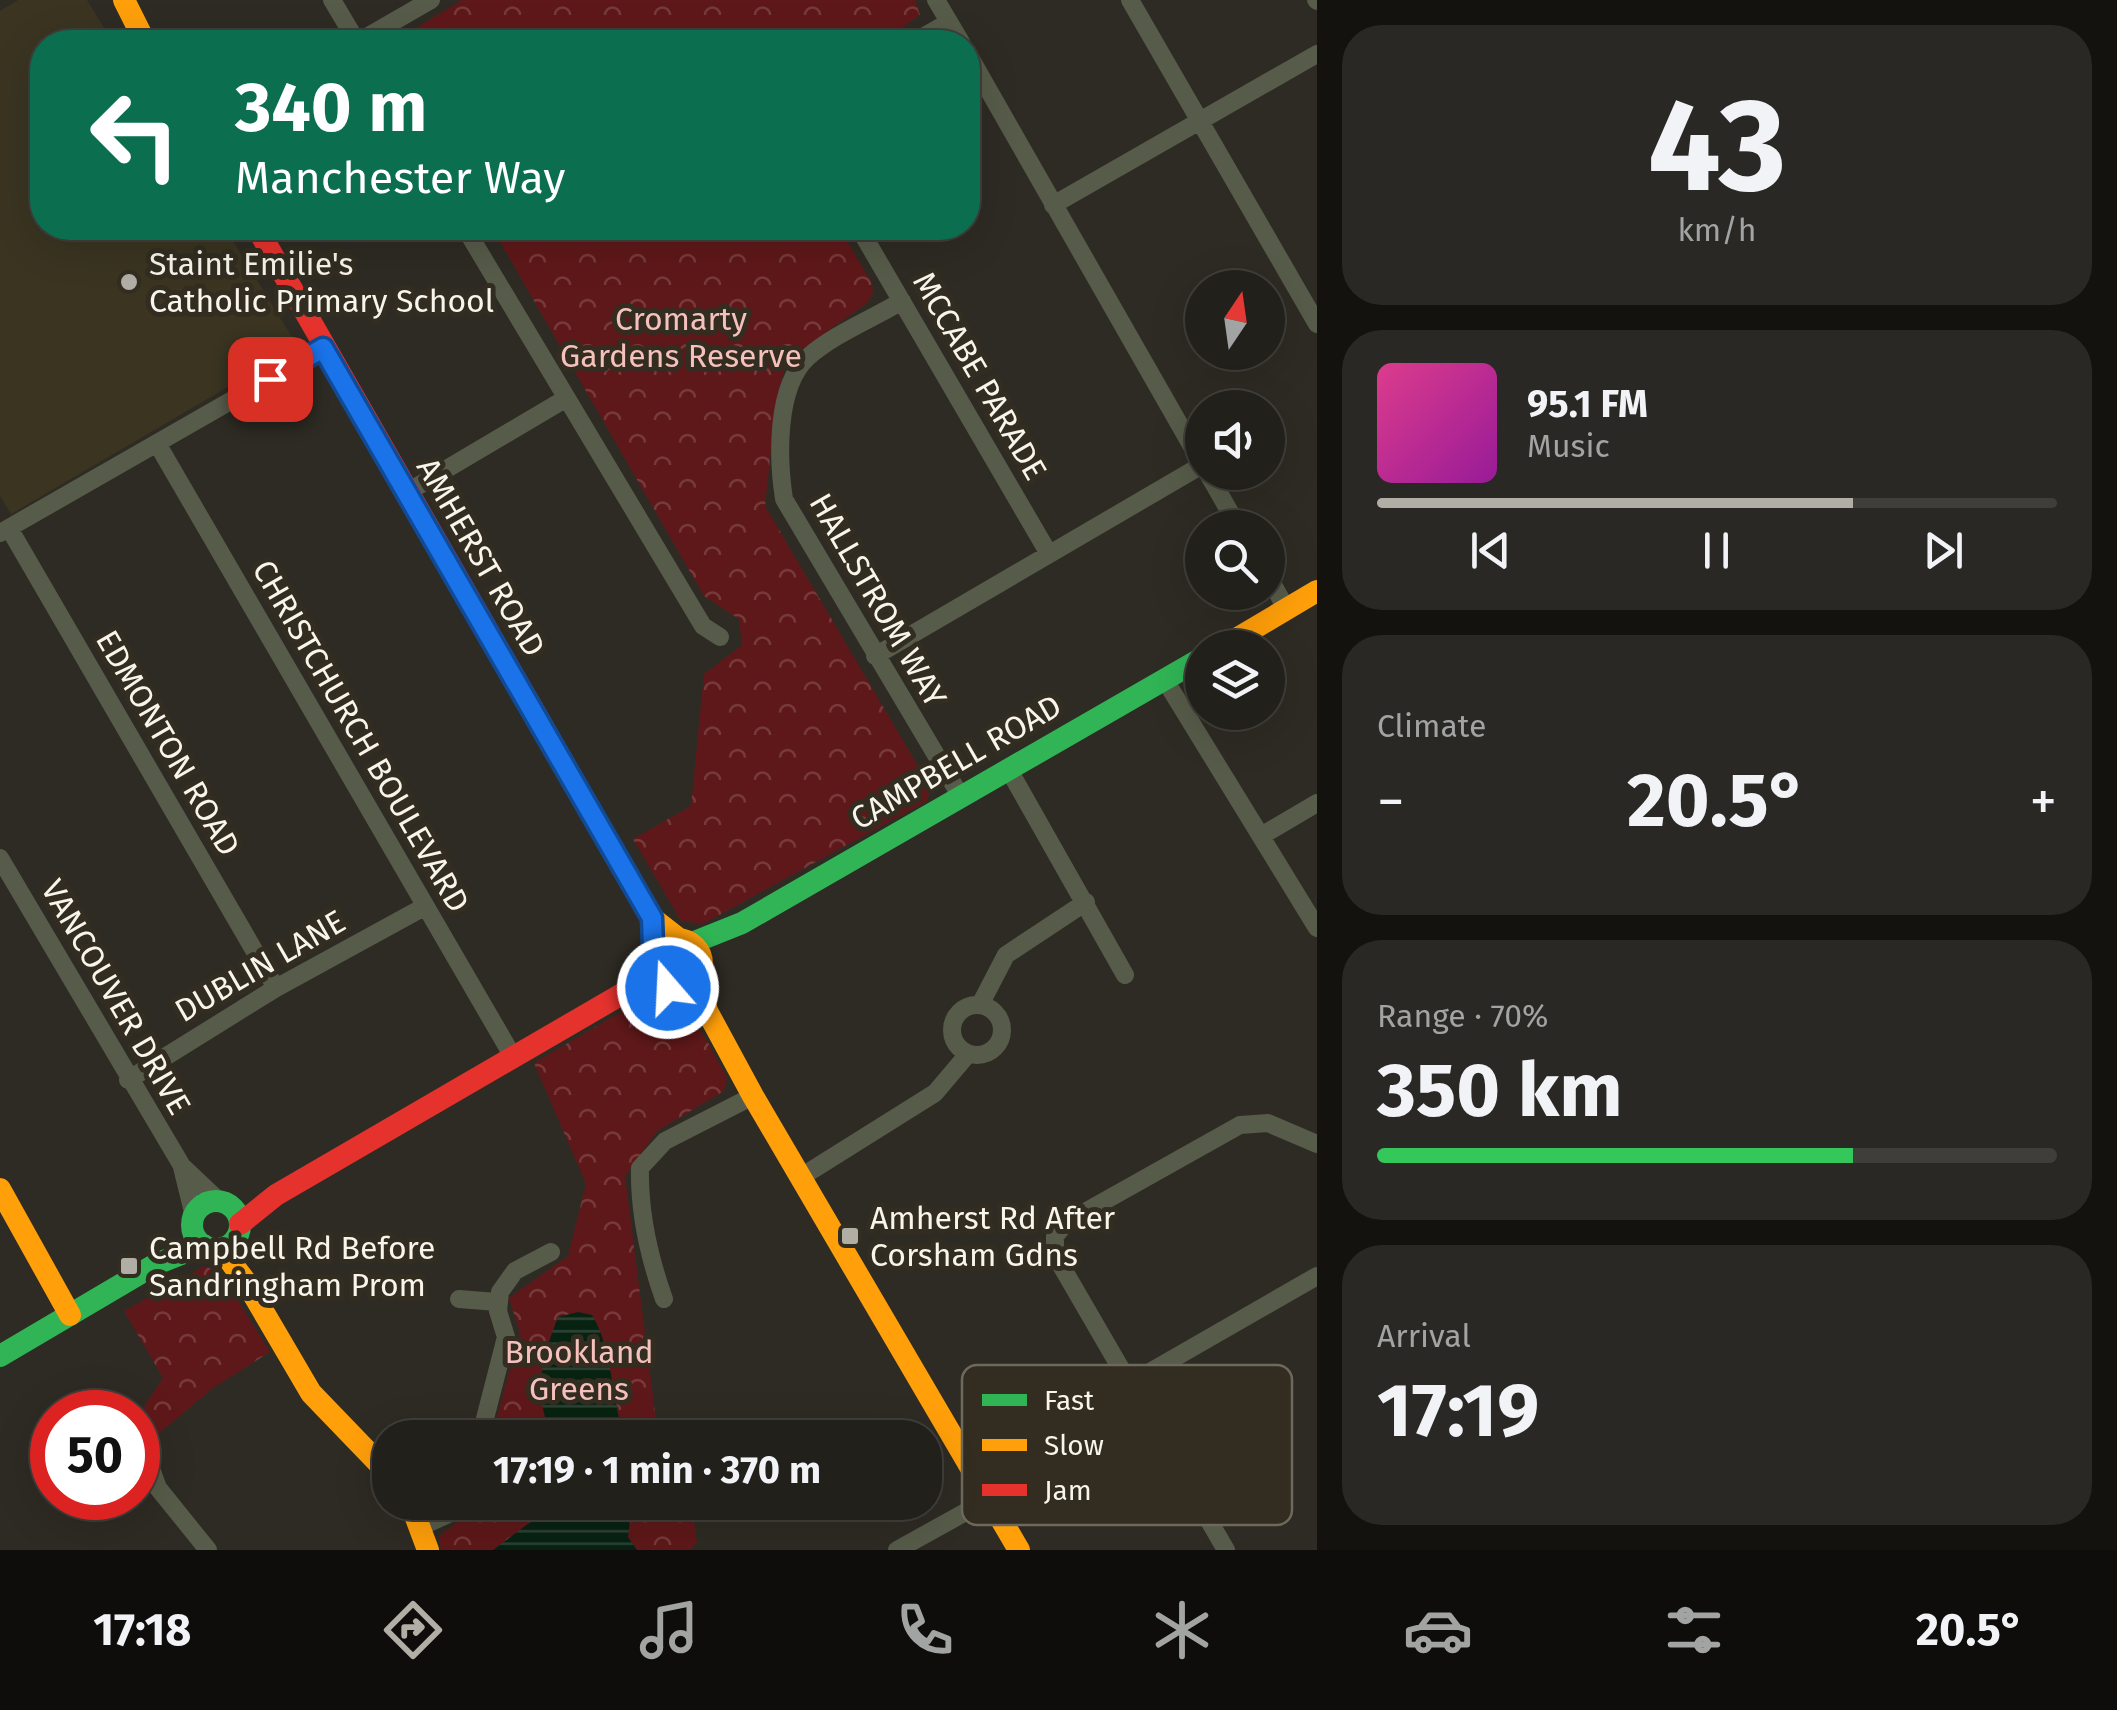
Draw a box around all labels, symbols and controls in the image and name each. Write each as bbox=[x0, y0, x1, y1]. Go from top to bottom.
text: 340 m bbox=[235, 66, 428, 150]
text: 43 bbox=[1648, 68, 1786, 224]
icon: left bbox=[70, 70, 200, 200]
text: Manchester Way bbox=[235, 151, 565, 205]
text: km/h bbox=[1677, 211, 1757, 249]
place label: Staint Emilie's Catholic Primary School bbox=[149, 245, 494, 320]
street label: MCCABE PARADE bbox=[905, 265, 1055, 487]
north arrow bbox=[1185, 270, 1285, 370]
map controls bbox=[1185, 270, 1285, 730]
marker: Staint Emilie's Catholic Primary School bbox=[118, 271, 140, 293]
park label: Cromarty Gardens Reserve bbox=[560, 300, 802, 375]
pin bbox=[228, 337, 313, 422]
icon: arrive bbox=[243, 352, 298, 407]
text: 95.1 FM bbox=[1527, 381, 1648, 427]
button: sound bbox=[1185, 390, 1285, 490]
text: Music bbox=[1527, 427, 1610, 465]
street label: AMHERST ROAD bbox=[409, 451, 553, 663]
street label: HALLSTROM WAY bbox=[802, 487, 955, 714]
button: search bbox=[1185, 510, 1285, 610]
icon: previous bbox=[1463, 523, 1518, 578]
icon: pause bbox=[1689, 523, 1744, 578]
icon: next bbox=[1916, 523, 1971, 578]
street label: CHRISTCHURCH BOULEVARD bbox=[244, 553, 478, 919]
street label: EDMONTON ROAD bbox=[88, 624, 248, 862]
button: layers bbox=[1185, 630, 1285, 730]
street label: CAMPBELL ROAD bbox=[844, 686, 1068, 838]
text: Climate bbox=[1377, 707, 1486, 745]
text: 20.5° bbox=[1627, 756, 1807, 846]
text: − bbox=[1377, 769, 1405, 835]
text: + bbox=[2030, 769, 2057, 835]
street label: VANCOUVER DRIVE bbox=[33, 873, 199, 1121]
street label: DUBLIN LANE bbox=[168, 902, 352, 1030]
position arrow bbox=[616, 936, 720, 1040]
text: Range · 70% bbox=[1377, 997, 1549, 1035]
text: 350 km bbox=[1377, 1046, 1623, 1136]
place label: Amherst Rd After Corsham Gdns bbox=[870, 1199, 1116, 1274]
marker: Amherst Rd After Corsham Gdns bbox=[839, 1225, 861, 1247]
place label: Campbell Rd Before Sandringham Prom bbox=[149, 1229, 435, 1304]
marker: Campbell Rd Before Sandringham Prom bbox=[118, 1255, 140, 1277]
text: Arrival bbox=[1377, 1317, 1471, 1355]
park label: Brookland Greens bbox=[504, 1333, 654, 1408]
legend bbox=[962, 1365, 1292, 1525]
text: 17:19 bbox=[1377, 1366, 1539, 1456]
text: Fast bbox=[1044, 1384, 1095, 1417]
speed limit sign: 50 bbox=[30, 1390, 160, 1520]
text: Slow bbox=[1044, 1429, 1104, 1462]
text: 17:19 · 1 min · 370 m bbox=[493, 1447, 821, 1493]
text: Jam bbox=[1044, 1474, 1092, 1507]
icon: directions bbox=[378, 1595, 448, 1665]
icon: music bbox=[634, 1595, 704, 1665]
icon: phone bbox=[890, 1595, 960, 1665]
icon: climate bbox=[1147, 1595, 1217, 1665]
icon: car bbox=[1403, 1595, 1473, 1665]
icon: filters bbox=[1659, 1595, 1729, 1665]
text: 17:18 bbox=[93, 1603, 191, 1657]
text: 20.5° bbox=[1916, 1603, 2024, 1657]

